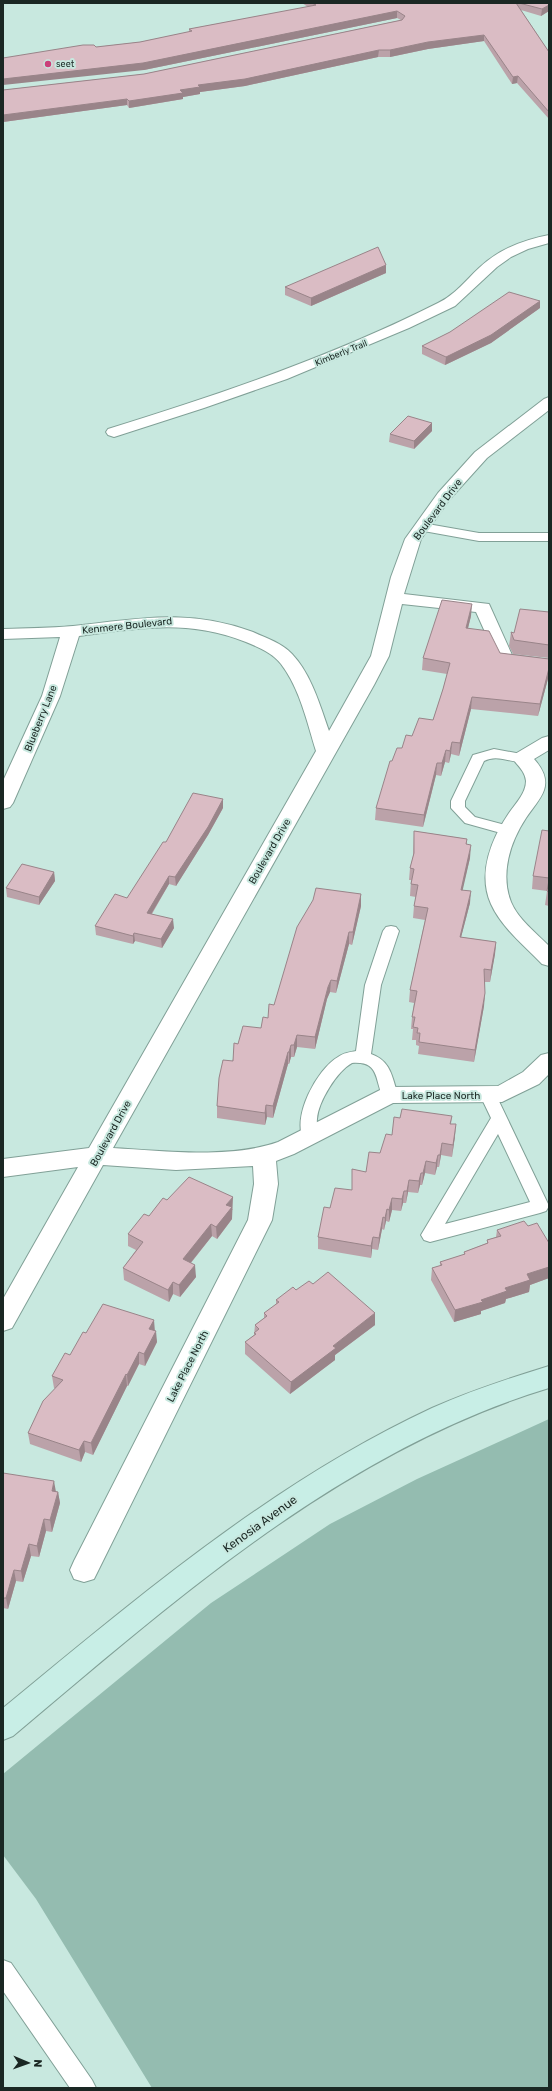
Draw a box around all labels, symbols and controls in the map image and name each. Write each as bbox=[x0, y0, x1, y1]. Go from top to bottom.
marker: seet bbox=[43, 59, 53, 69]
place label: seet bbox=[56, 59, 75, 69]
street label: Kimberly Trail bbox=[313, 338, 369, 368]
street label: Boulevard Drive bbox=[411, 476, 465, 542]
street label: Kenmere Boulevard bbox=[82, 615, 173, 637]
street label: Blueberry Lane bbox=[22, 683, 60, 753]
street label: Boulevard Drive bbox=[246, 816, 294, 886]
street label: Lake Place North bbox=[402, 1090, 480, 1102]
street label: Boulevard Drive bbox=[88, 1098, 134, 1168]
street label: Lake Place North bbox=[165, 1329, 211, 1404]
street label: Kenosia Avenue bbox=[220, 1492, 300, 1556]
north arrow bbox=[8, 2043, 48, 2083]
text: N bbox=[31, 2059, 44, 2068]

